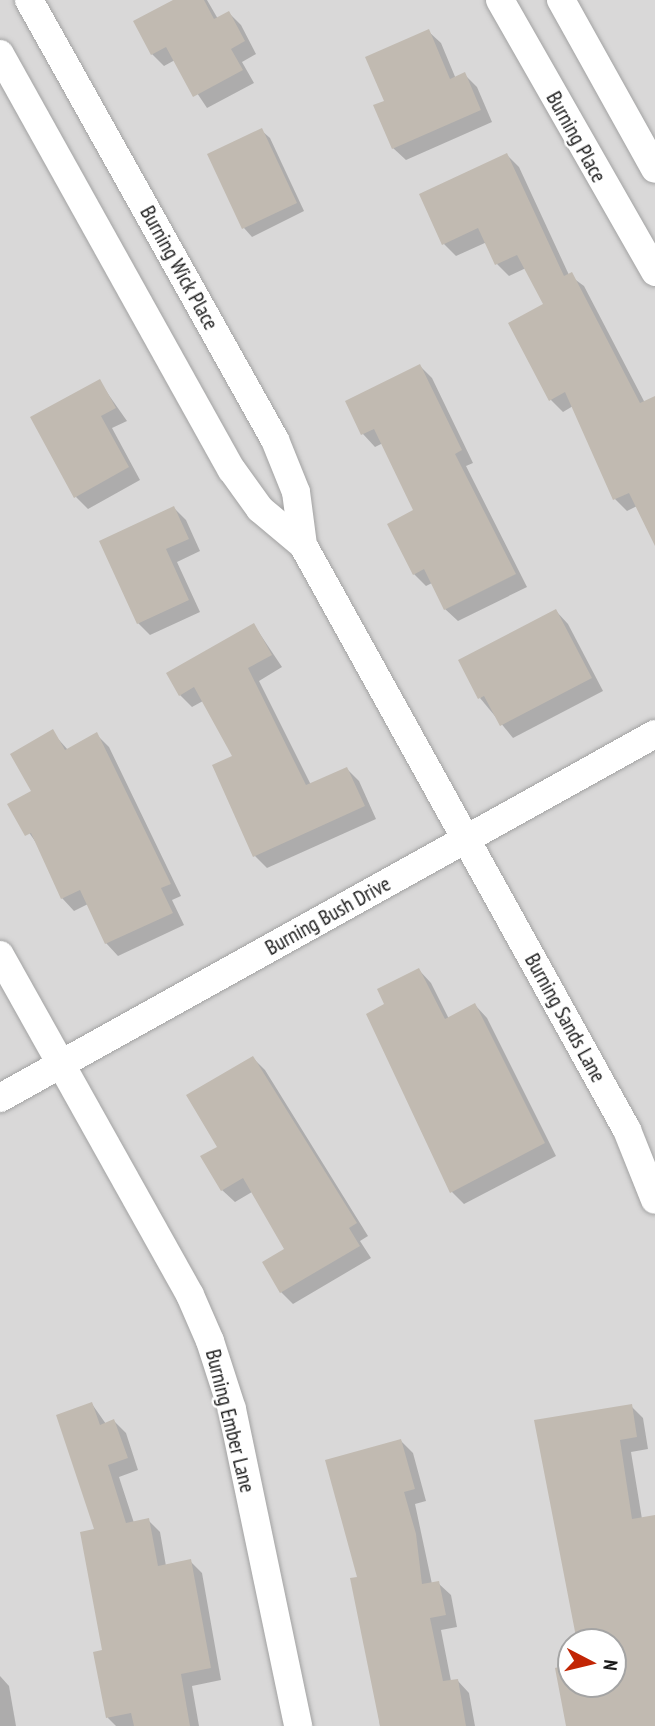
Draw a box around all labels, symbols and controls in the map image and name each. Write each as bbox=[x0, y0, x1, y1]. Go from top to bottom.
street label: Burning Place bbox=[541, 87, 611, 187]
street label: Burning Wick Place bbox=[134, 201, 224, 335]
street label: Burning Bush Drive bbox=[261, 871, 395, 961]
street label: Burning Sands Lane bbox=[519, 949, 611, 1087]
street label: Burning Ember Lane bbox=[200, 1347, 260, 1495]
north arrow bbox=[557, 1628, 627, 1698]
text: N bbox=[598, 1659, 623, 1672]

